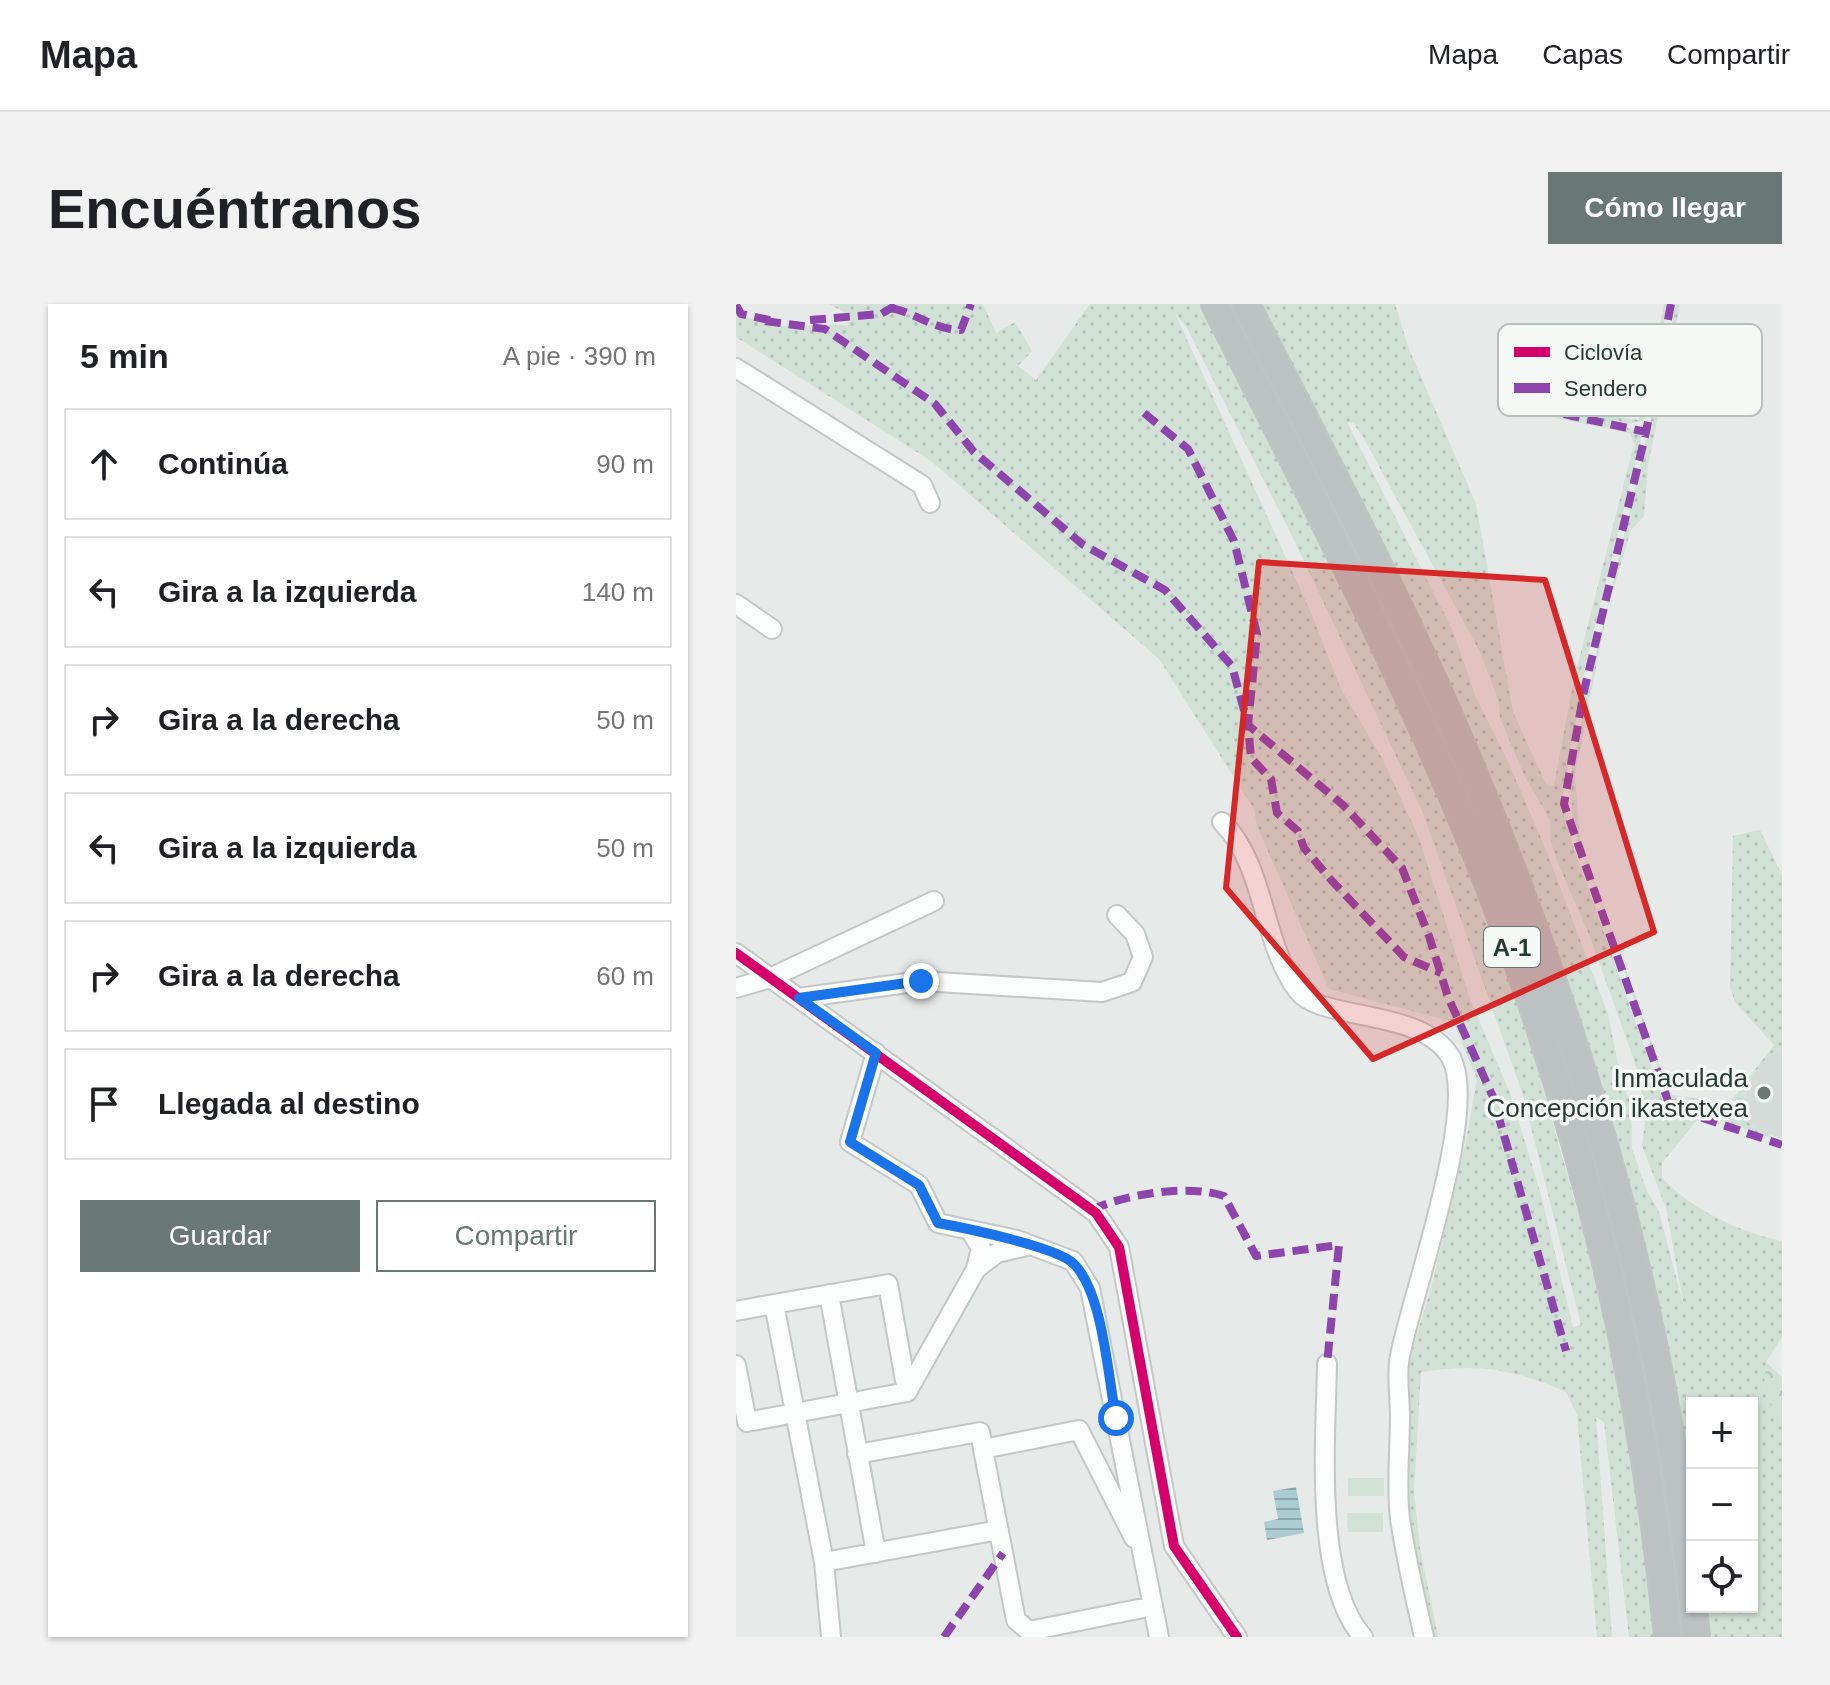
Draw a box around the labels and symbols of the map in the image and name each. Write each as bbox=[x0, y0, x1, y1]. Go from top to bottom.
legend bbox=[1498, 324, 1762, 416]
text: Ciclovía bbox=[1564, 340, 1643, 365]
text: Sendero bbox=[1564, 376, 1647, 401]
road number: A-1 bbox=[1484, 927, 1540, 967]
route end bbox=[903, 963, 939, 999]
place label: Inmaculada Concepción ikastetxea bbox=[1486, 1063, 1749, 1123]
marker: Inmaculada Concepción ikastetxea bbox=[1755, 1084, 1773, 1102]
route start bbox=[1098, 1400, 1134, 1436]

